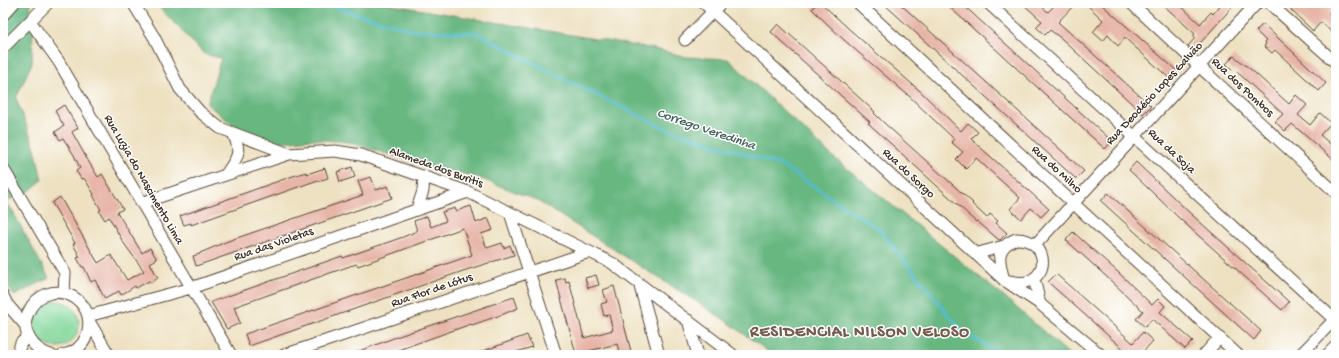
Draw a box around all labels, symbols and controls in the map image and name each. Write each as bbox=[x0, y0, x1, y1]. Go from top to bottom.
street label: Rua Deodécio Lopes Galvão bbox=[1104, 40, 1206, 148]
street label: Rua dos Pombos bbox=[1208, 55, 1277, 121]
water label: Corrego Veredinha bbox=[655, 106, 758, 154]
street label: Rua Luzia do Nascimento Lima bbox=[100, 113, 186, 247]
street label: Rua da Soja bbox=[1144, 126, 1198, 178]
street label: Rua do Milho bbox=[1028, 143, 1084, 197]
street label: Alameda dos Buritis bbox=[387, 145, 485, 192]
street label: Rua do Sorgo bbox=[879, 146, 937, 202]
street label: Rua das Violetas bbox=[233, 225, 316, 265]
street label: Rua Flor de Lótus bbox=[389, 270, 475, 311]
district label: RESIDENCIAL NILSON VELOSO bbox=[749, 324, 970, 343]

